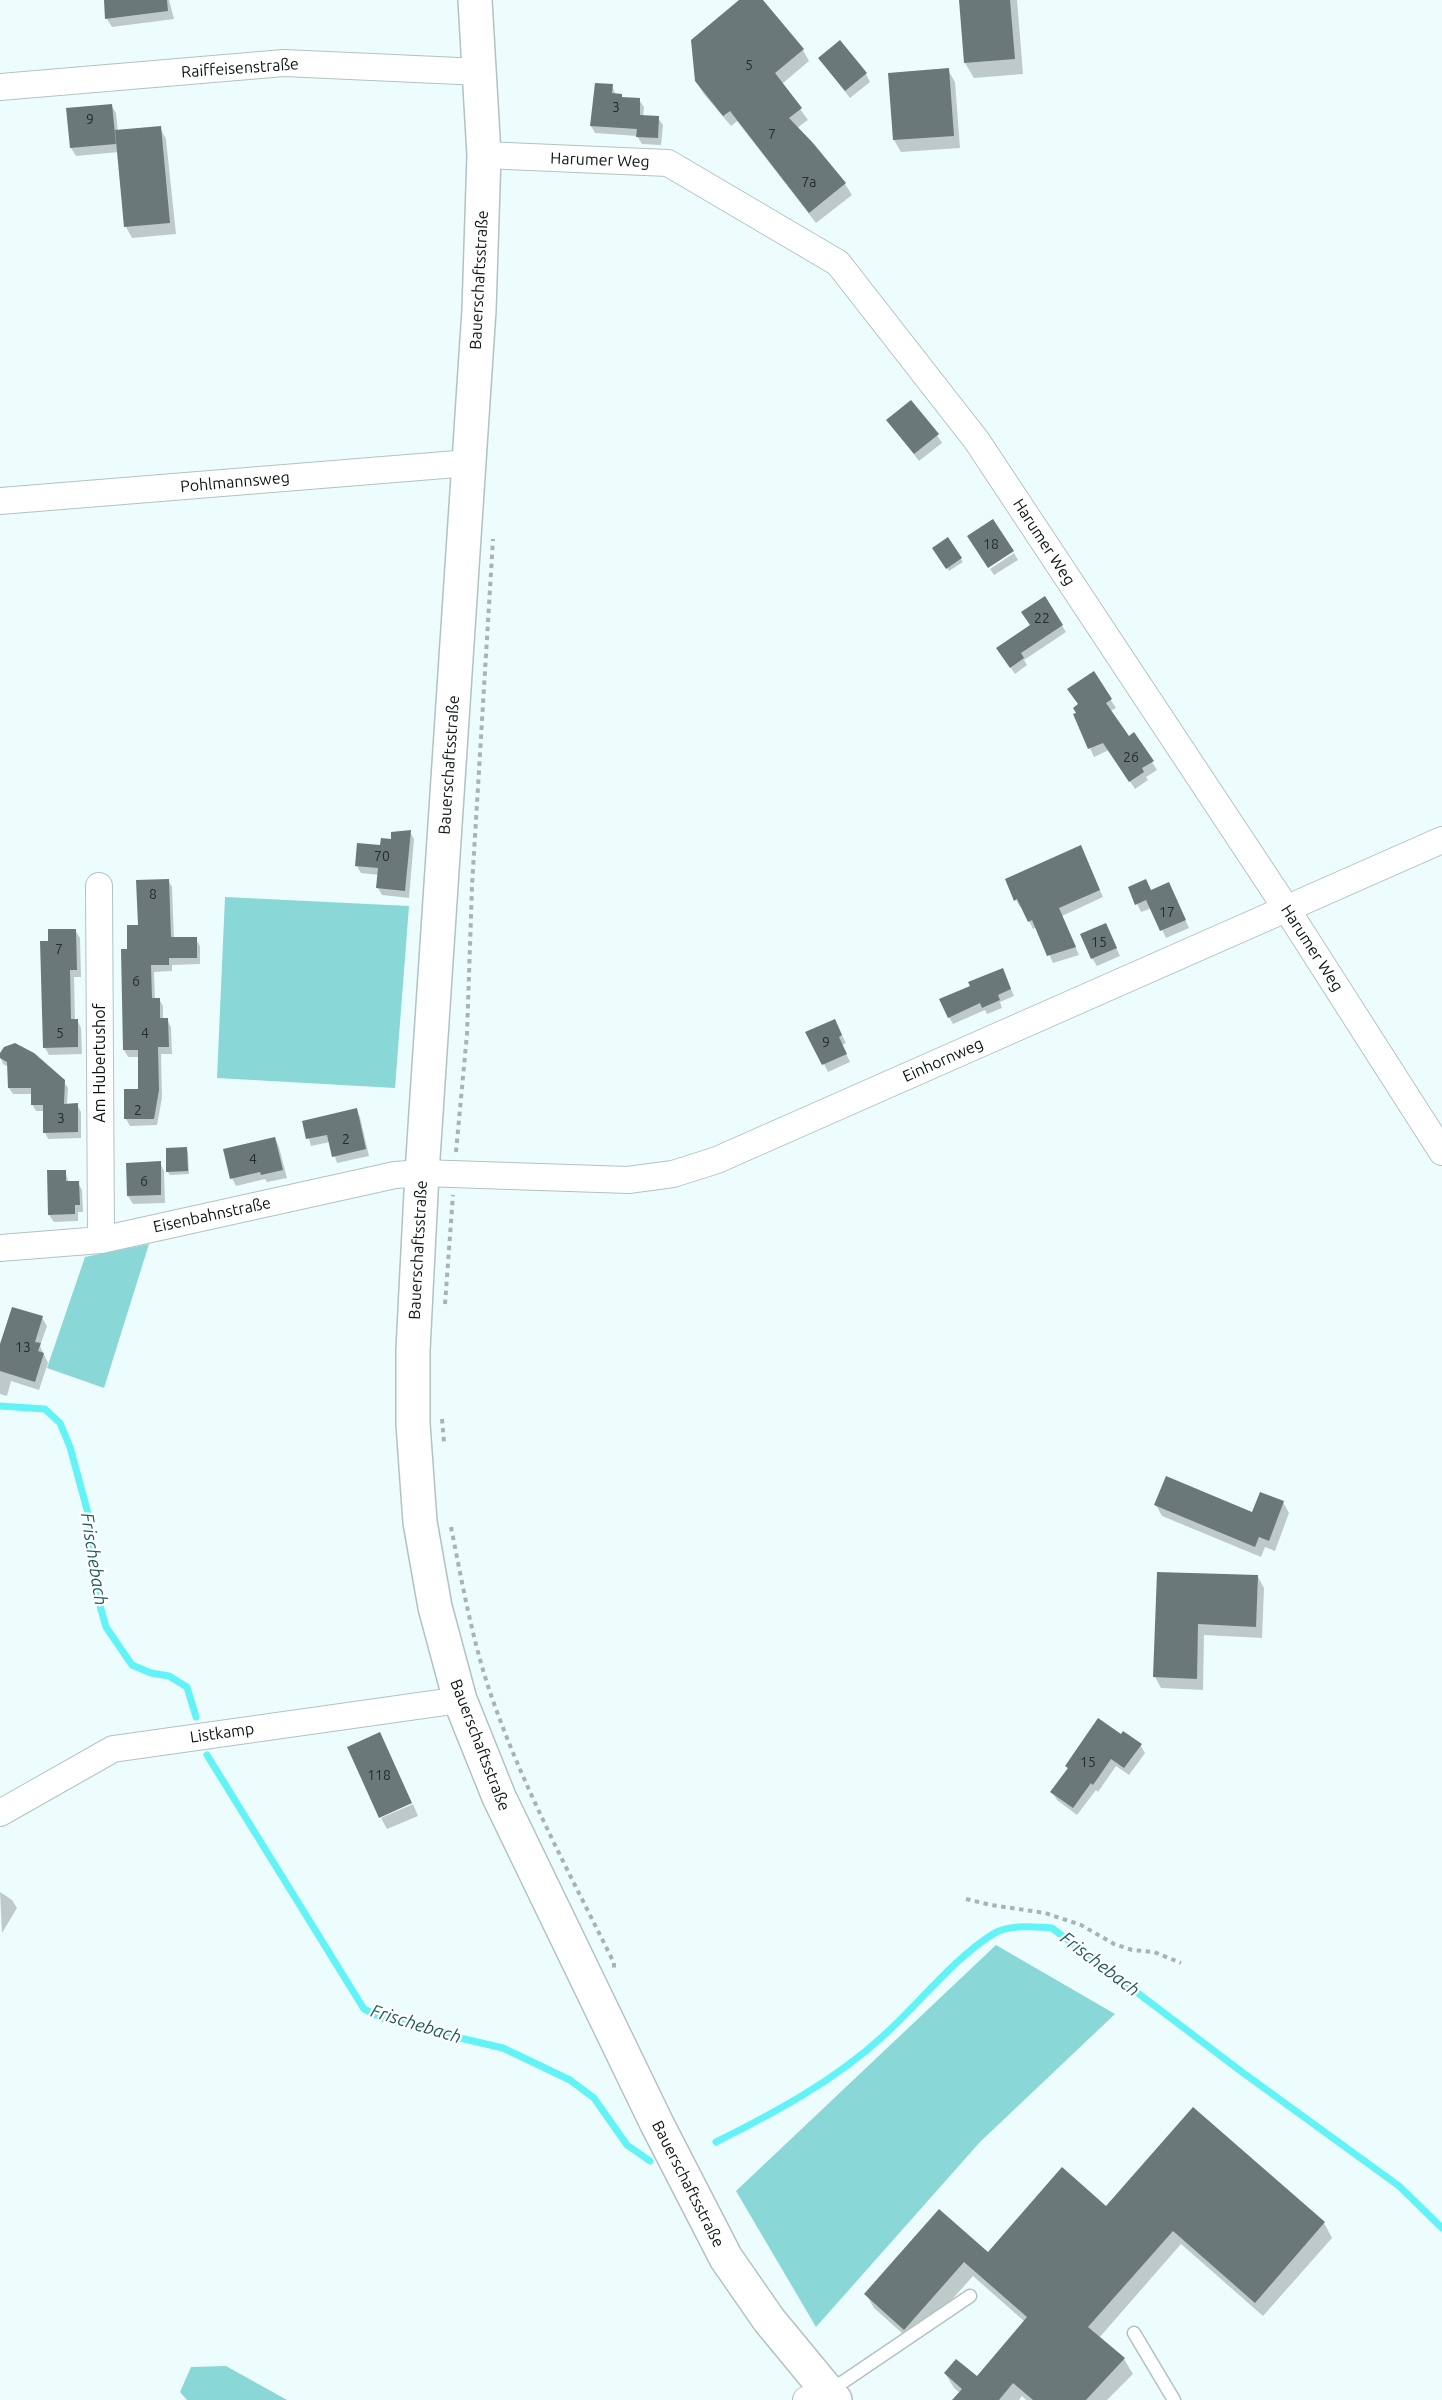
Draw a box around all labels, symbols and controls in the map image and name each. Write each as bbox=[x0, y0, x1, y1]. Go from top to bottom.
street label: Raiffeisenstraße bbox=[181, 54, 299, 82]
house number: 5 bbox=[745, 57, 753, 73]
house number: 3 bbox=[612, 99, 620, 115]
house number: 9 bbox=[86, 111, 94, 127]
house number: 7 bbox=[768, 126, 776, 142]
street label: Harumer Weg bbox=[550, 149, 650, 171]
house number: 7a bbox=[801, 174, 817, 190]
street label: Bauerschaftsstraße bbox=[466, 210, 492, 350]
street label: Pohlmannsweg bbox=[179, 468, 291, 496]
street label: Harumer Weg bbox=[1009, 495, 1079, 589]
house number: 18 bbox=[983, 536, 999, 552]
house number: 22 bbox=[1034, 610, 1050, 626]
street label: Bauerschaftsstraße bbox=[435, 695, 463, 835]
house number: 26 bbox=[1123, 749, 1139, 765]
house number: 70 bbox=[374, 848, 390, 864]
house number: 8 bbox=[149, 886, 157, 902]
street label: Harumer Weg bbox=[1277, 901, 1347, 995]
house number: 17 bbox=[1159, 904, 1175, 920]
house number: 15 bbox=[1091, 934, 1107, 950]
house number: 7 bbox=[55, 941, 63, 957]
house number: 6 bbox=[132, 973, 140, 989]
street label: Am Hubertushof bbox=[90, 1003, 110, 1123]
house number: 5 bbox=[56, 1025, 64, 1041]
house number: 4 bbox=[141, 1025, 149, 1041]
house number: 9 bbox=[822, 1034, 830, 1050]
street label: Einhornweg bbox=[900, 1034, 986, 1086]
house number: 2 bbox=[134, 1102, 142, 1118]
house number: 3 bbox=[57, 1110, 65, 1126]
house number: 2 bbox=[342, 1131, 350, 1147]
house number: 4 bbox=[249, 1151, 257, 1167]
house number: 6 bbox=[140, 1173, 148, 1189]
street label: Bauerschaftsstraße bbox=[405, 1180, 431, 1320]
street label: Eisenbahnstraße bbox=[152, 1193, 272, 1237]
house number: 13 bbox=[15, 1339, 31, 1355]
water label: Frischebach bbox=[76, 1511, 112, 1607]
street label: Bauerschaftsstraße bbox=[446, 1676, 514, 1814]
street label: Listkamp bbox=[189, 1719, 255, 1747]
house number: 15 bbox=[1080, 1754, 1096, 1770]
house number: 118 bbox=[367, 1767, 391, 1783]
water label: Frischebach bbox=[1056, 1927, 1144, 2001]
water label: Frischebach bbox=[368, 2000, 464, 2048]
street label: Bauerschaftsstraße bbox=[648, 2118, 728, 2250]

